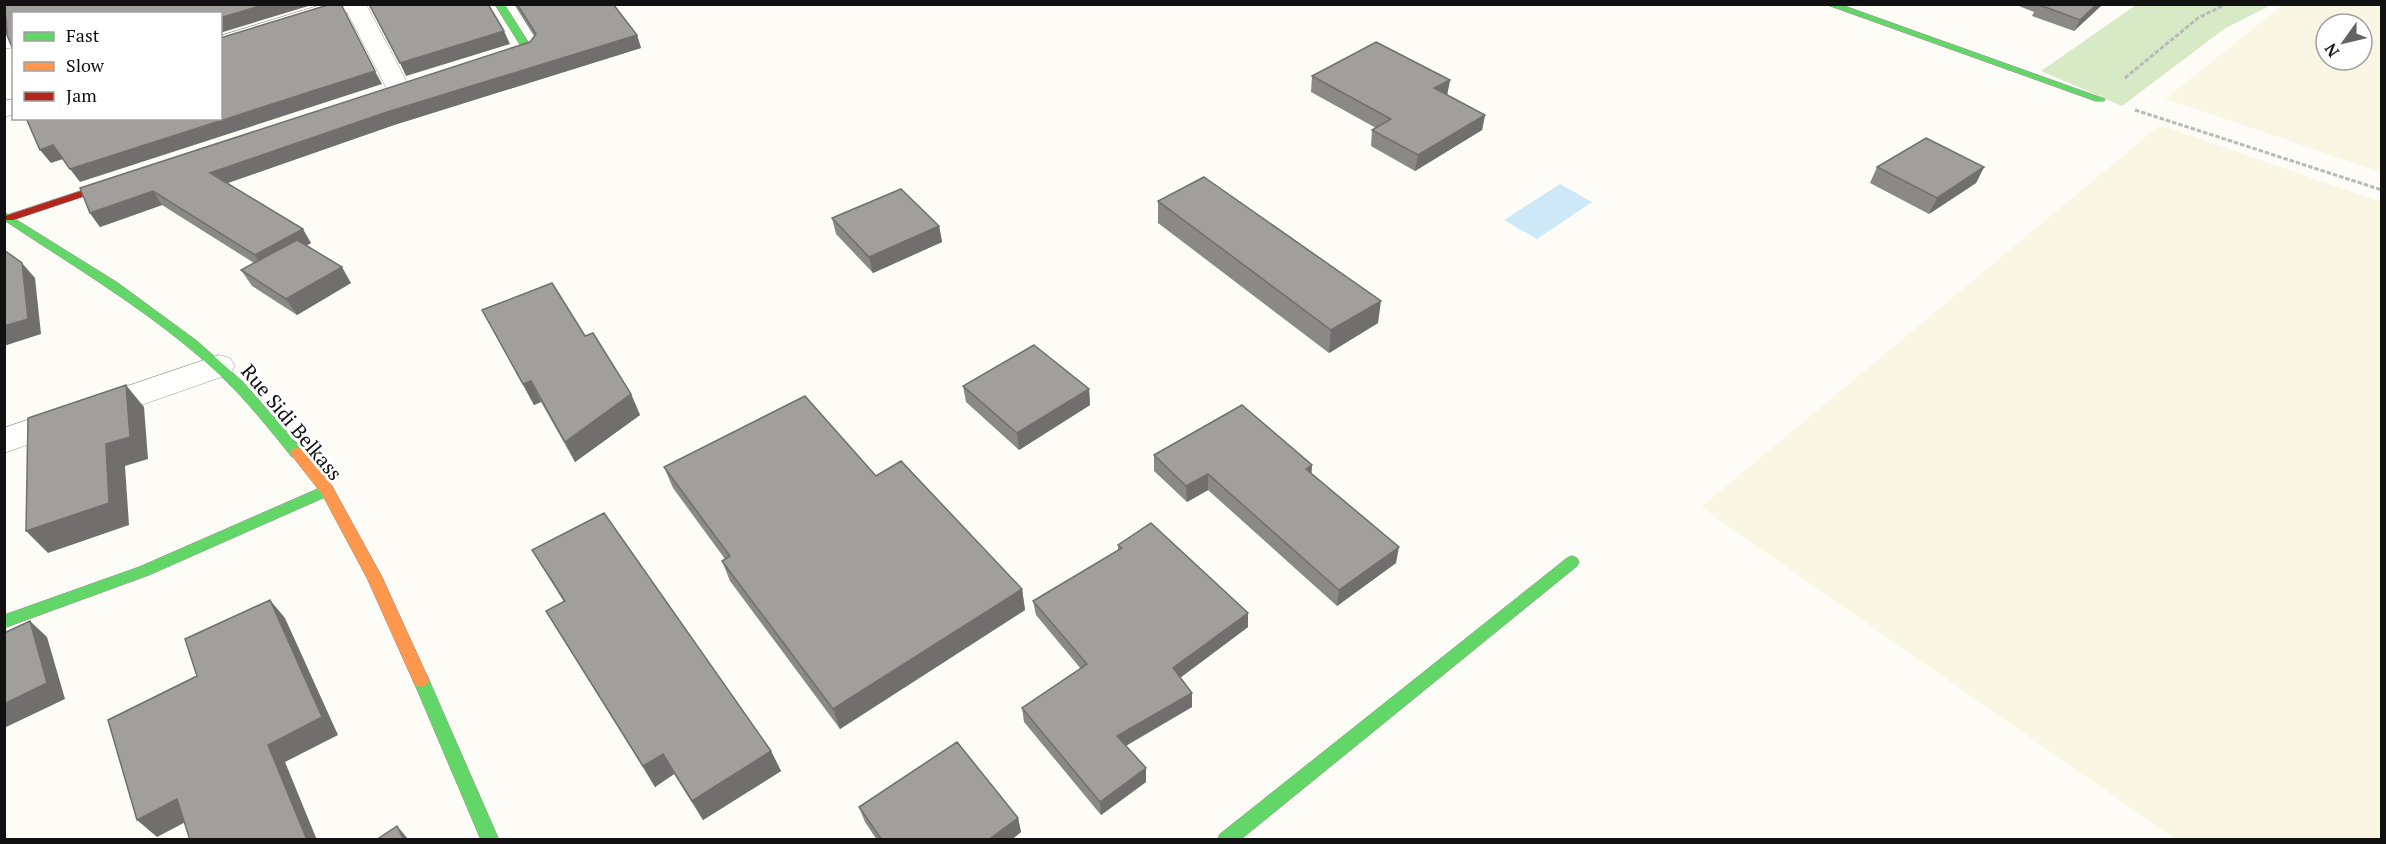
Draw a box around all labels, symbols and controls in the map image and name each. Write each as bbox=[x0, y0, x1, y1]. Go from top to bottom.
legend bbox=[12, 12, 222, 120]
north arrow bbox=[2314, 12, 2374, 72]
text: Fast bbox=[66, 23, 100, 47]
text: N bbox=[2319, 39, 2344, 62]
text: Slow bbox=[66, 53, 105, 77]
text: Jam bbox=[66, 83, 97, 107]
street label: Rue Sidi Belkass bbox=[235, 358, 349, 486]

